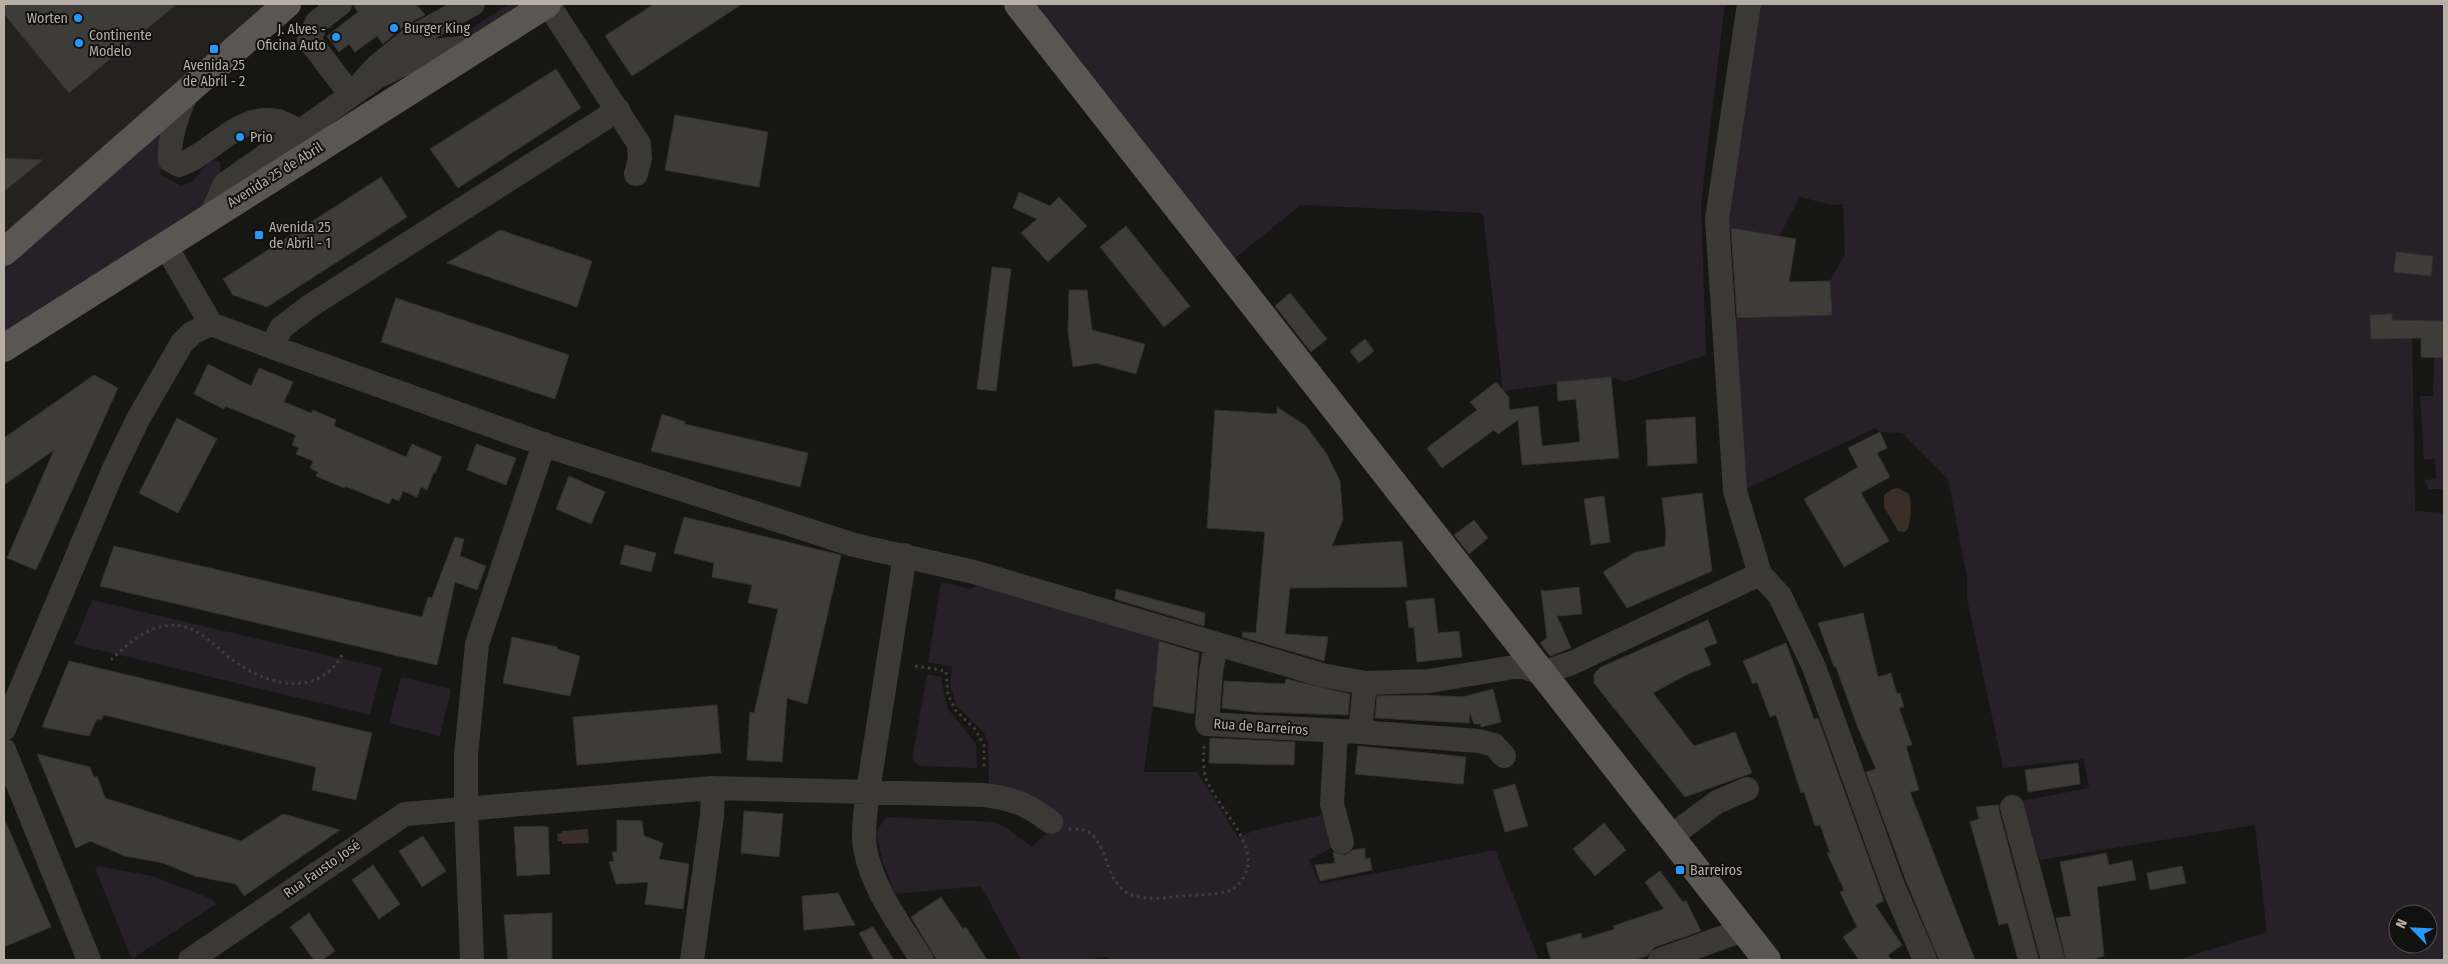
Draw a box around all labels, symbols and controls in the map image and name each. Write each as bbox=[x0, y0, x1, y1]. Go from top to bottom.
place label: Worten bbox=[27, 10, 68, 27]
marker: Worten bbox=[72, 12, 84, 24]
place label: Burger King bbox=[404, 20, 470, 37]
place label: J. Alves - Oficina Auto bbox=[256, 21, 326, 54]
marker: Burger King bbox=[388, 22, 400, 34]
place label: Continente Modelo bbox=[89, 27, 152, 60]
marker: J. Alves - Oficina Auto bbox=[330, 31, 342, 43]
marker: Continente Modelo bbox=[73, 37, 85, 49]
marker: Avenida 25 de Abril - 2 bbox=[208, 43, 220, 55]
place label: Avenida 25 de Abril - 2 bbox=[183, 57, 245, 90]
place label: Prio bbox=[250, 129, 273, 146]
marker: Prio bbox=[234, 131, 246, 143]
street label: Avenida 25 de Abril bbox=[224, 139, 326, 211]
place label: Avenida 25 de Abril - 1 bbox=[269, 219, 331, 252]
marker: Avenida 25 de Abril - 1 bbox=[253, 229, 265, 241]
street label: Rua de Barreiros bbox=[1213, 715, 1309, 739]
street label: Rua Fausto José bbox=[280, 836, 364, 902]
place label: Barreiros bbox=[1690, 862, 1742, 879]
marker: Barreiros bbox=[1674, 864, 1686, 876]
north arrow bbox=[2388, 904, 2438, 954]
text: N bbox=[2392, 917, 2411, 931]

